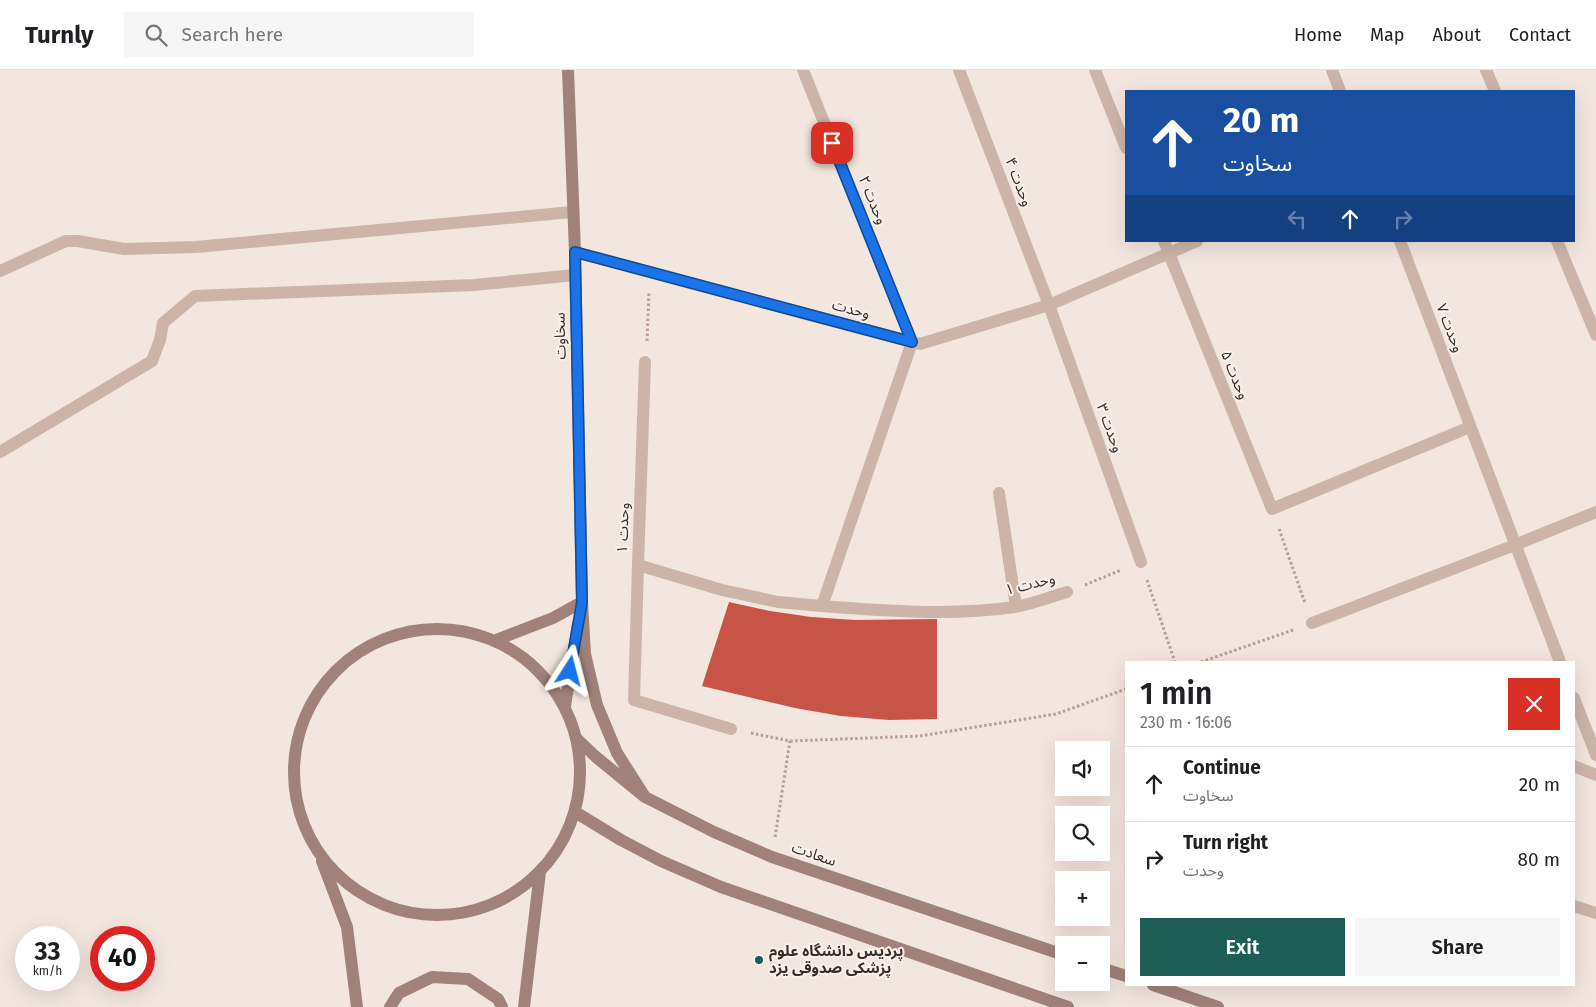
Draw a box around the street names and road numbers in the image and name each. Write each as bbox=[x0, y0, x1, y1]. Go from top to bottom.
street label: وحدت ۴ bbox=[1001, 155, 1037, 209]
street label: وحدت ۲ bbox=[855, 173, 891, 227]
street label: وحدت bbox=[830, 295, 872, 323]
street label: وحدت ۷ bbox=[1432, 301, 1468, 355]
street label: سخاوت bbox=[551, 312, 569, 360]
street label: وحدت ۵ bbox=[1217, 348, 1253, 402]
street label: وحدت ۳ bbox=[1093, 401, 1127, 455]
street label: وحدت ۱ bbox=[613, 502, 633, 554]
street label: وحدت ۱ bbox=[1003, 569, 1057, 599]
street label: سعادت bbox=[789, 838, 839, 870]

